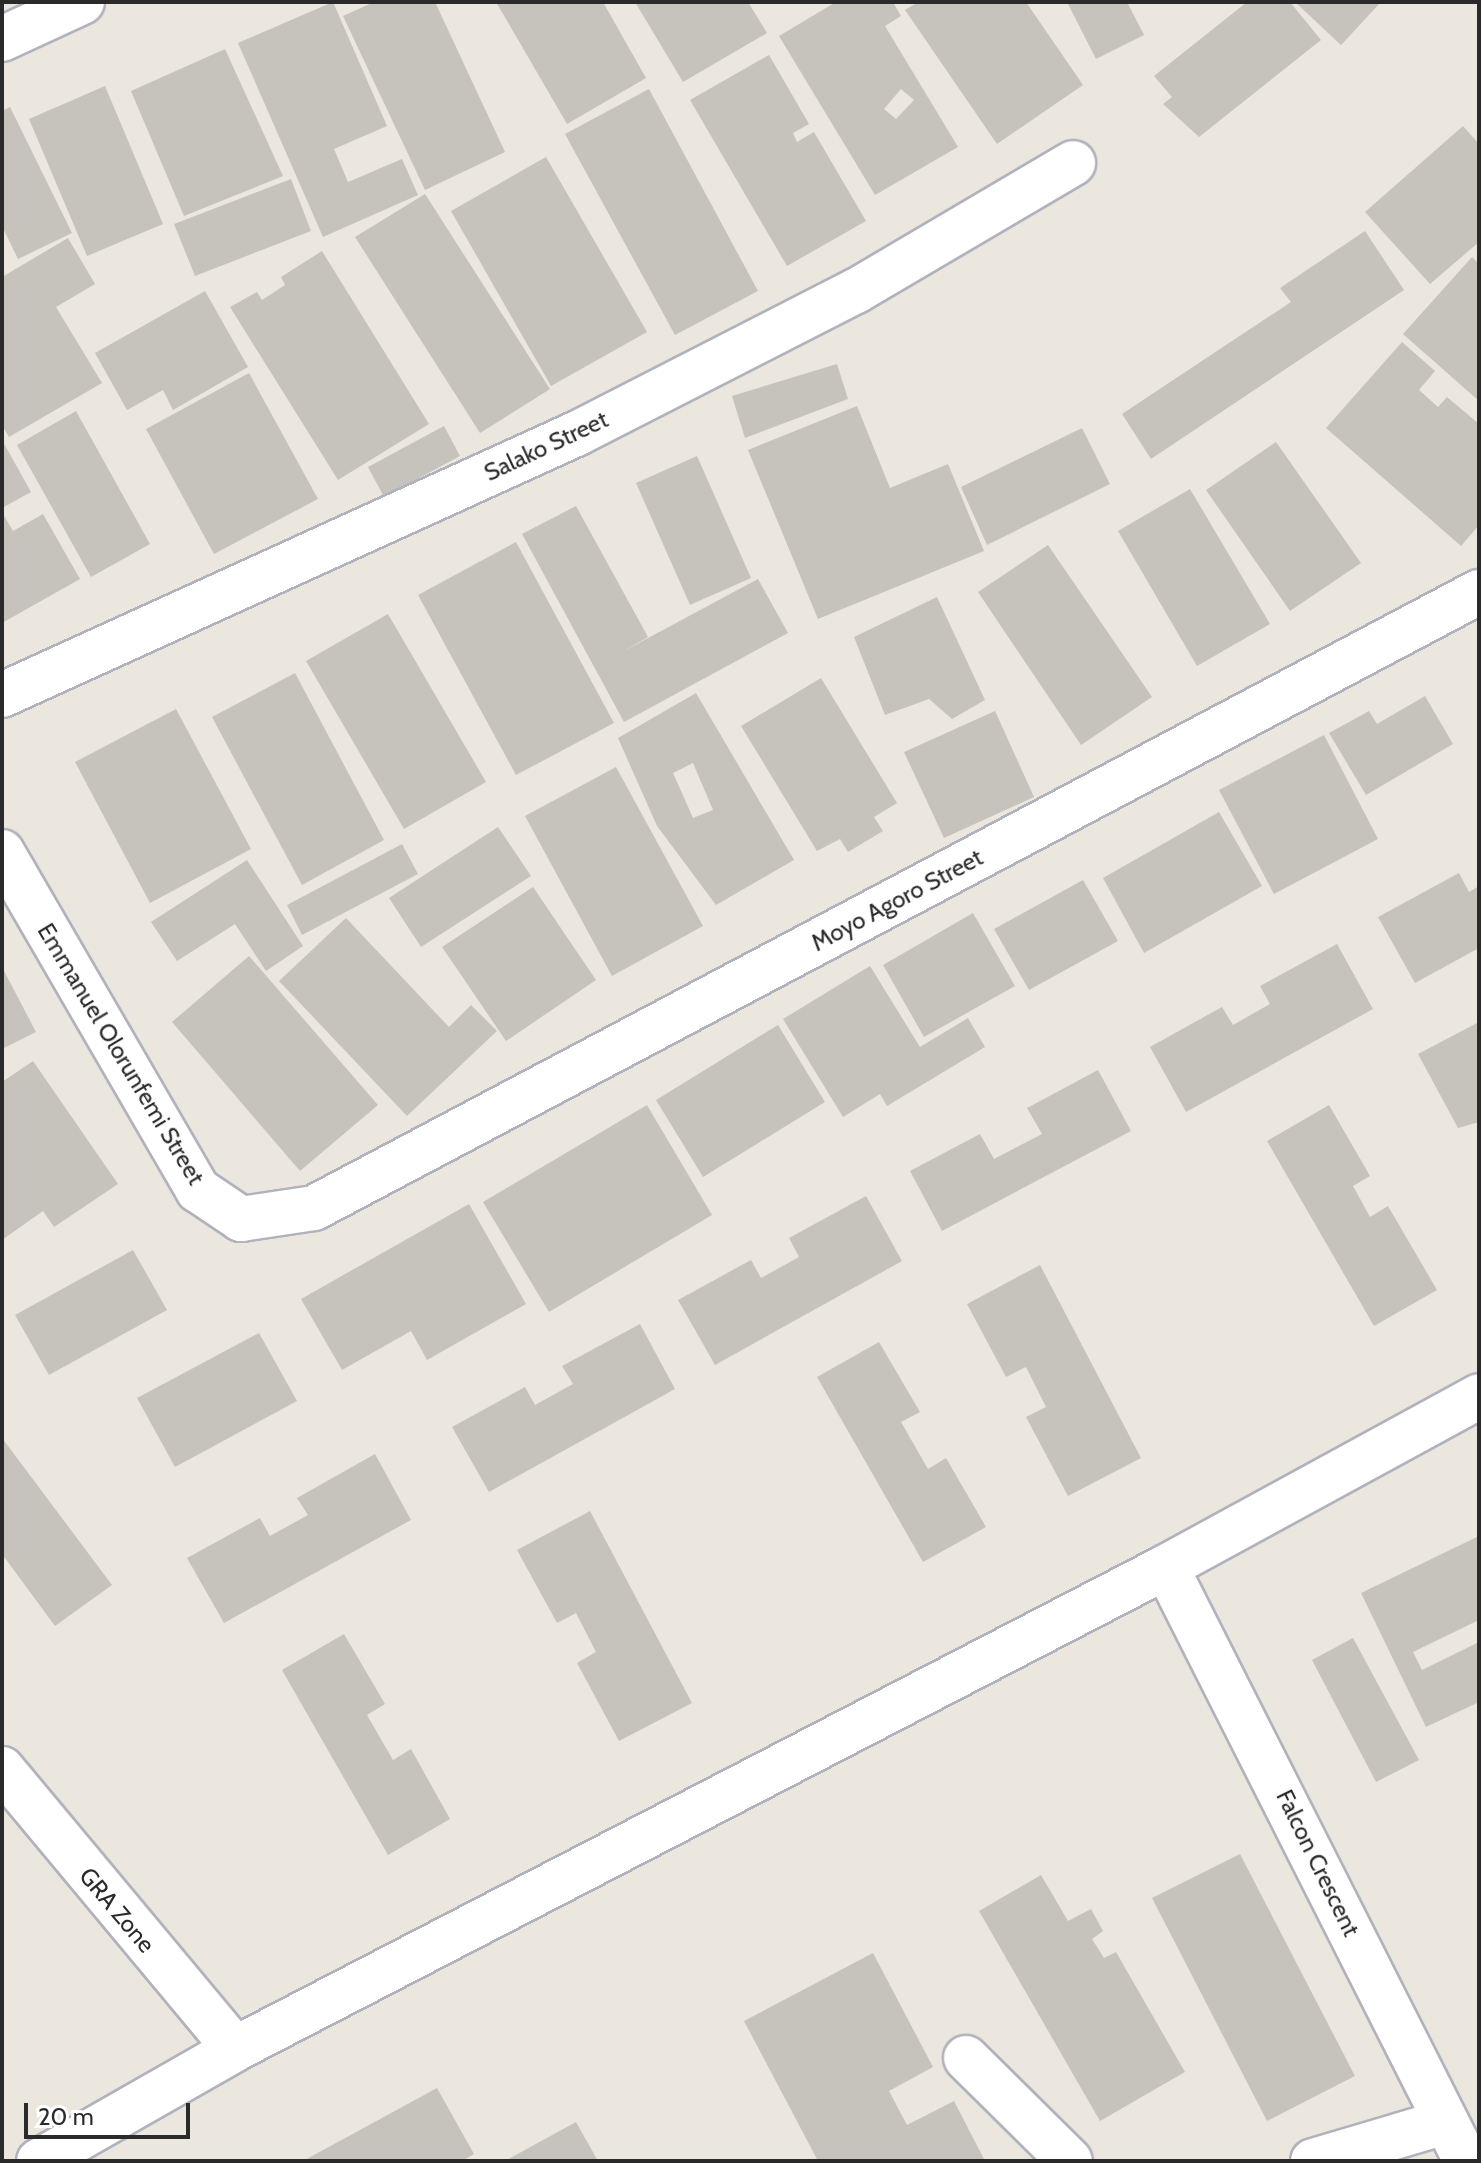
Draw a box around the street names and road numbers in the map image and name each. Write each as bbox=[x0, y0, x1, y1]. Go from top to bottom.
street label: Salako Street bbox=[480, 405, 612, 487]
street label: Moyo Agoro Street bbox=[806, 843, 988, 957]
street label: Emmanuel Olorunfemi Street bbox=[31, 918, 211, 1190]
street label: Falcon Crescent bbox=[1270, 1785, 1366, 1941]
street label: GRA Zone bbox=[73, 1862, 161, 1958]

